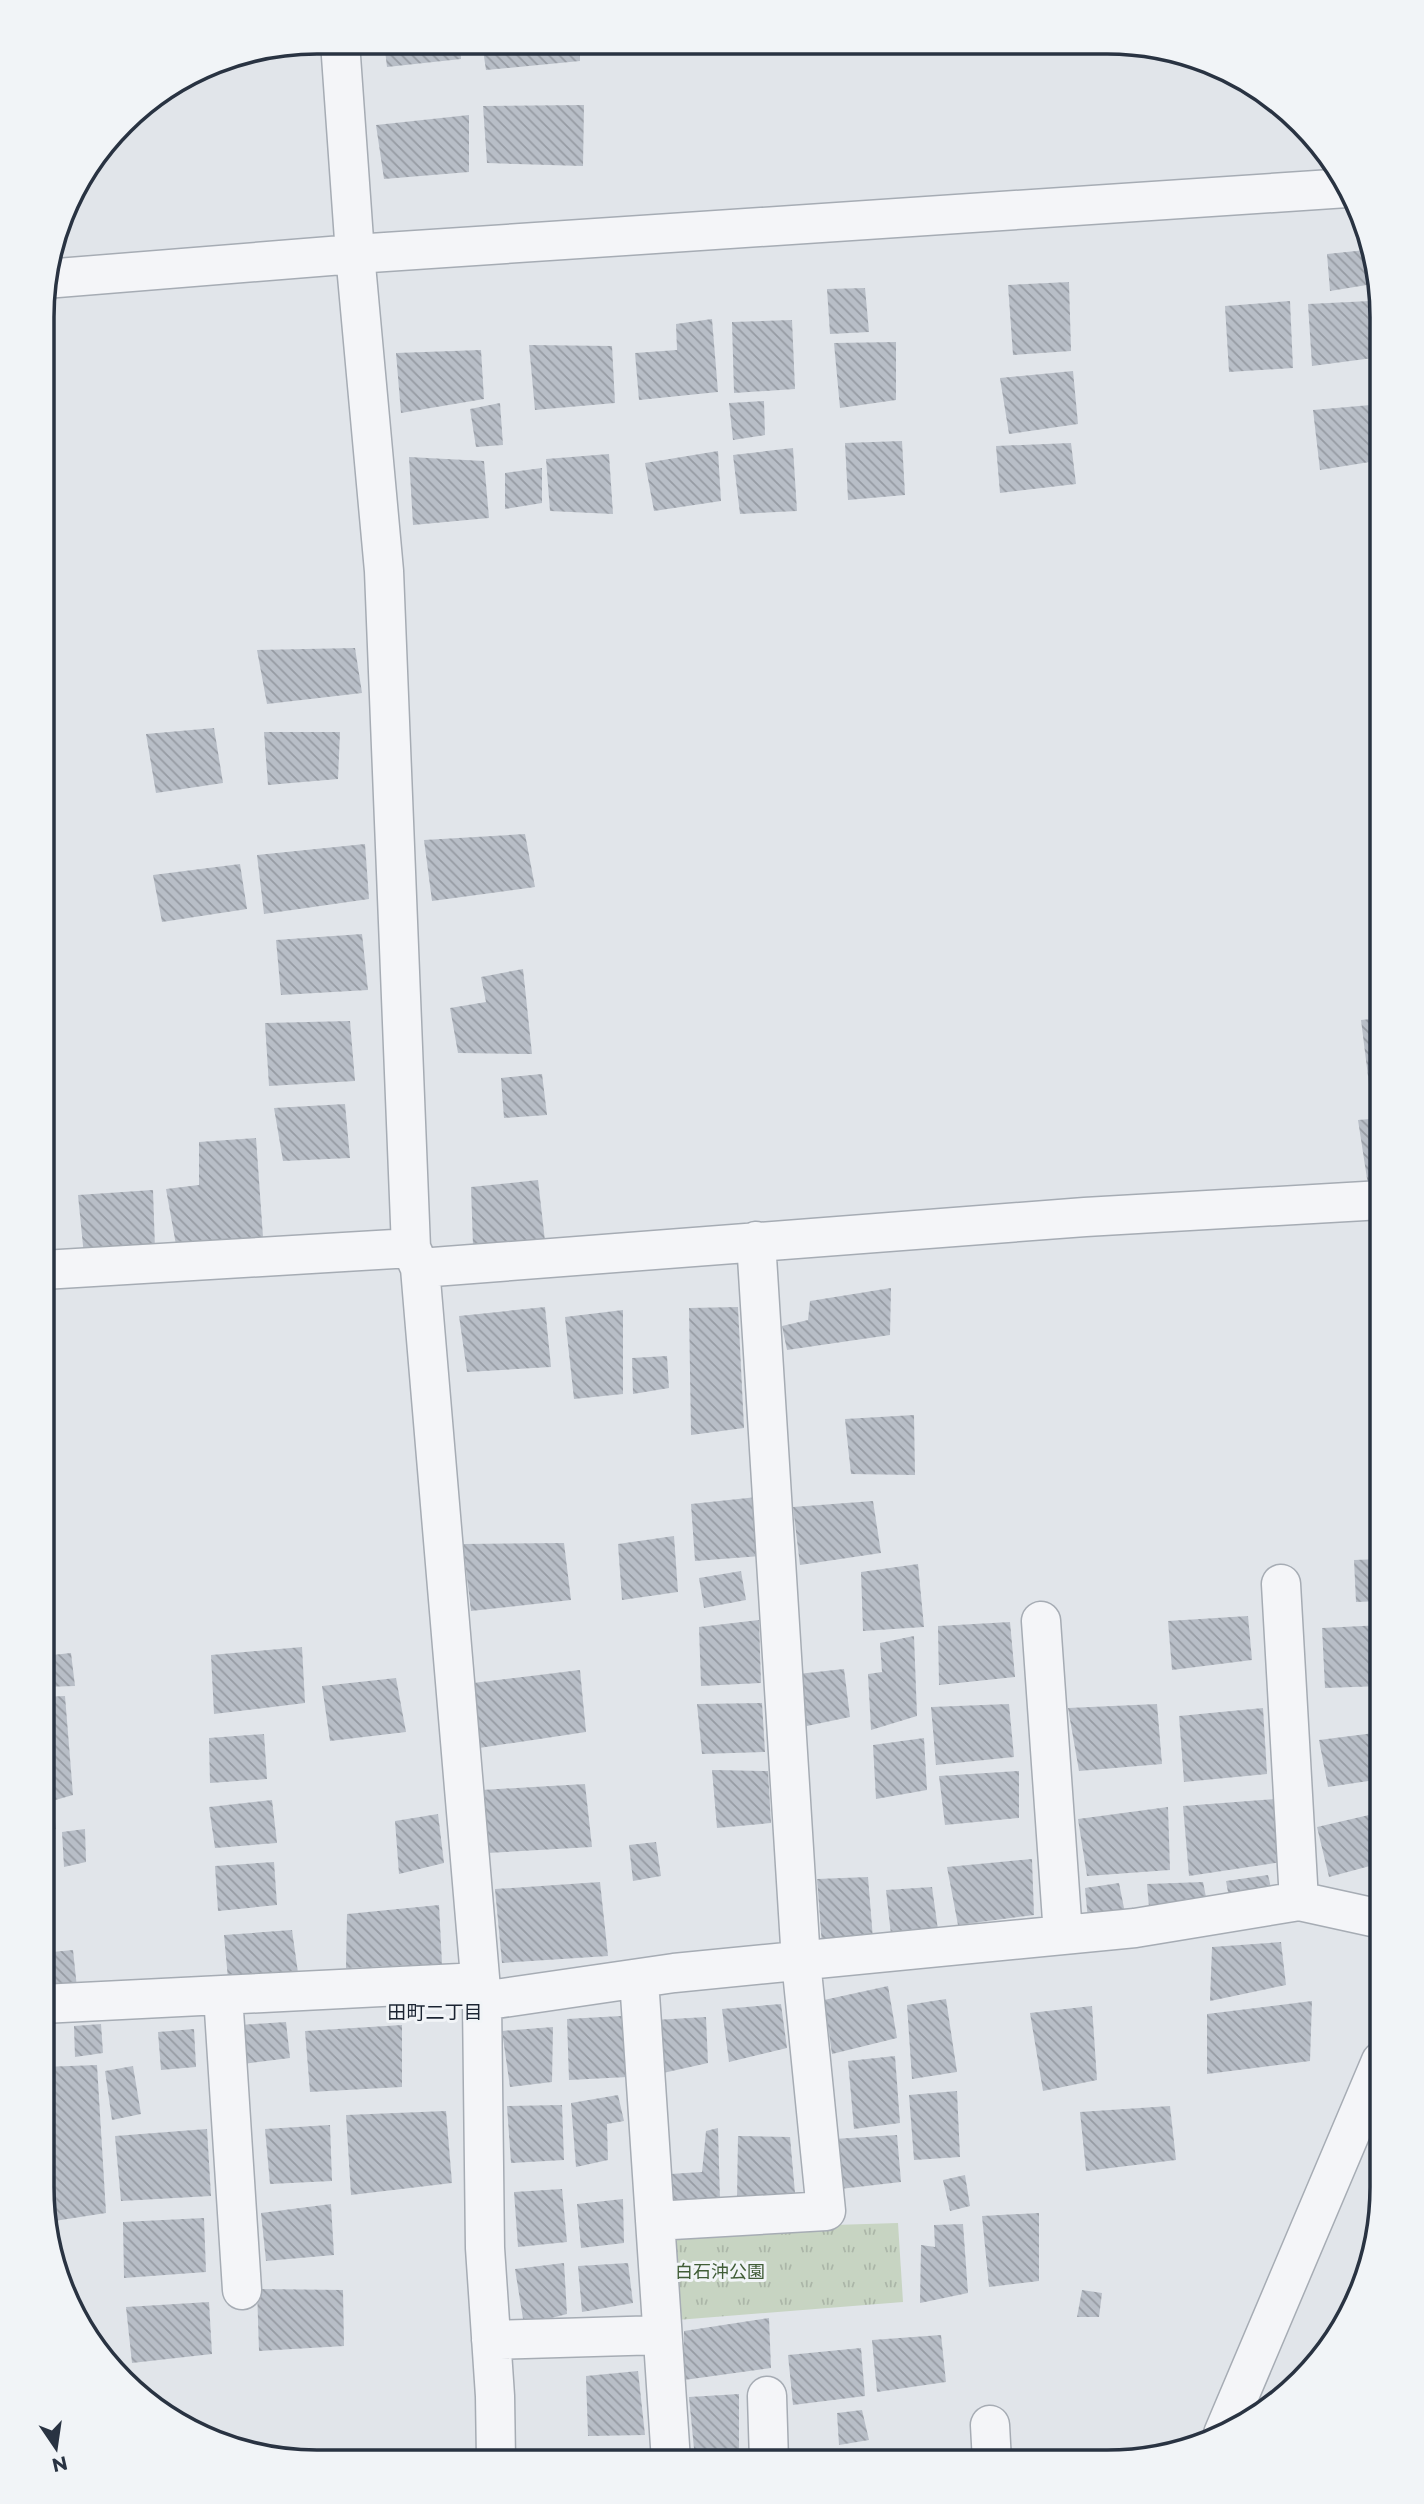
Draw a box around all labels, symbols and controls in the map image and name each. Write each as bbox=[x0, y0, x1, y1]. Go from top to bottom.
district label: 田町二丁目 bbox=[387, 2001, 483, 2024]
park label: 白石沖公園 bbox=[675, 2261, 765, 2283]
north arrow bbox=[21, 2413, 91, 2483]
text: N bbox=[50, 2451, 70, 2477]

